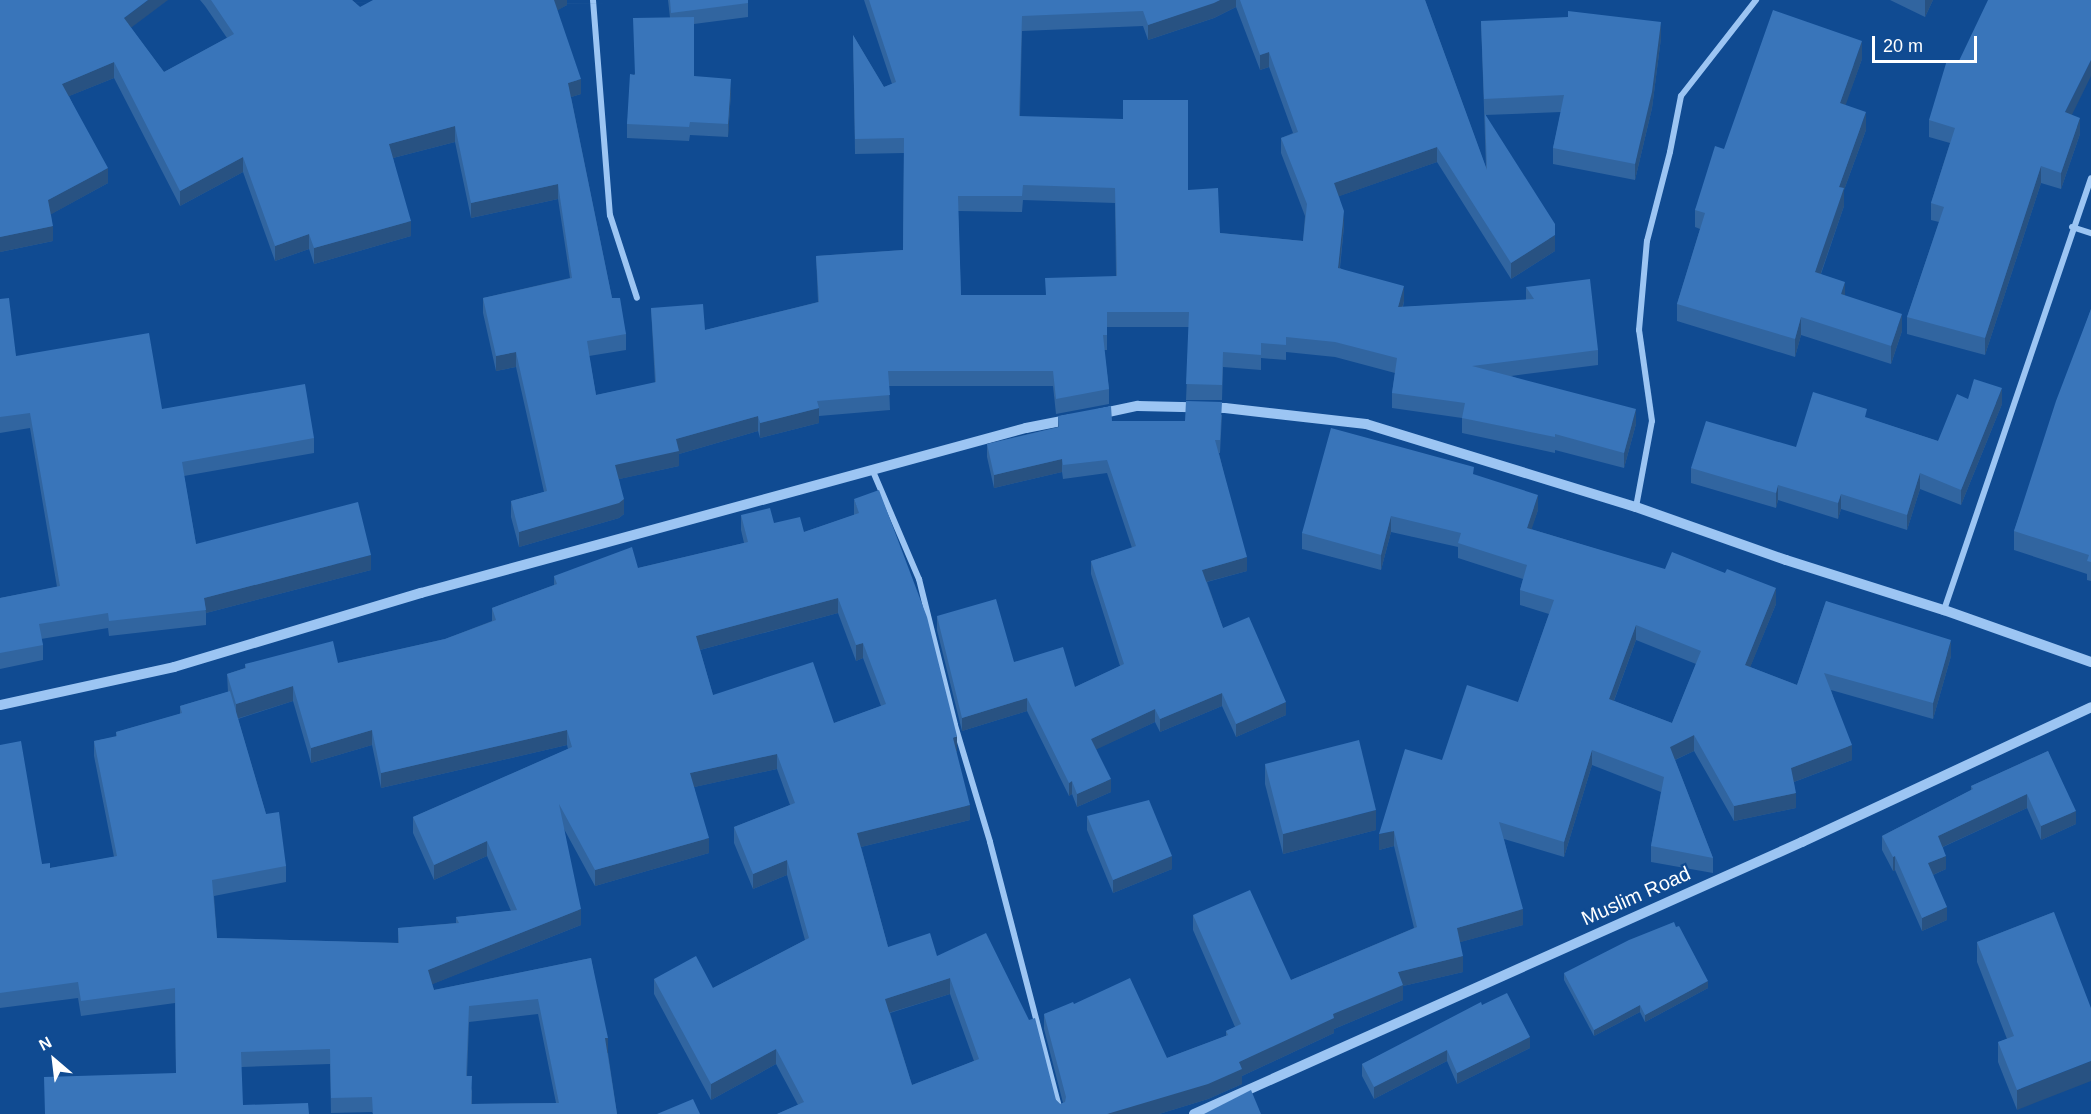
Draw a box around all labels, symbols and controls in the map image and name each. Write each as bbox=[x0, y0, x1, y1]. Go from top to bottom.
scale bar bbox=[1875, 24, 1980, 62]
text: 20 m bbox=[1883, 36, 1923, 56]
street label: Muslim Road bbox=[1578, 861, 1694, 931]
north arrow bbox=[24, 1030, 84, 1090]
text: N bbox=[36, 1033, 54, 1054]

